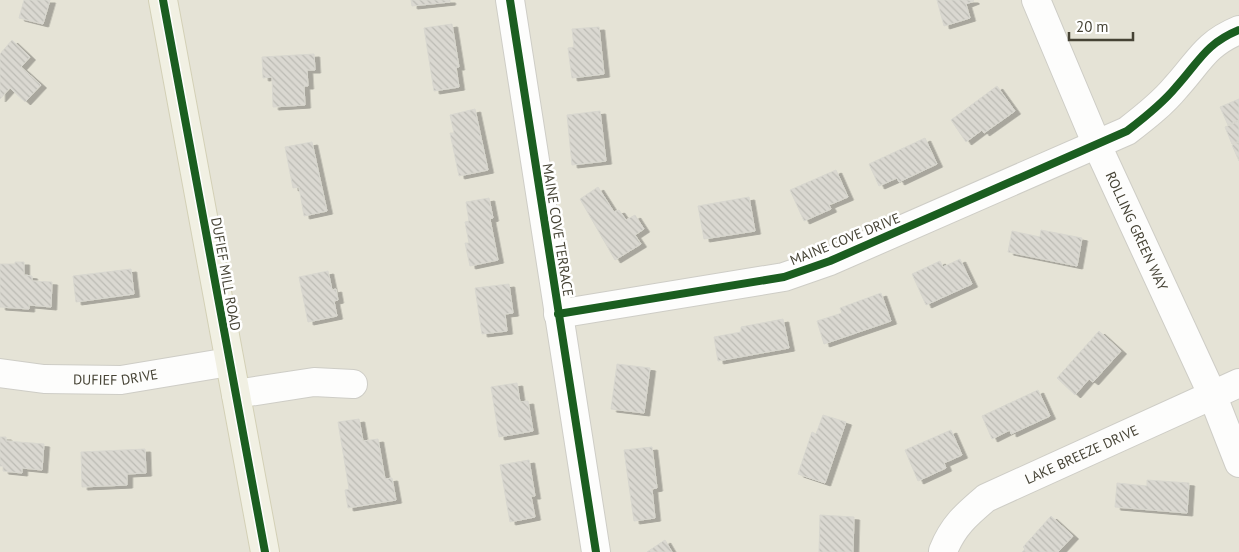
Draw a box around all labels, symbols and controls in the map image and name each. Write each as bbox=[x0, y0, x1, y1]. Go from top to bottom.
scale bar bbox=[1069, 10, 1133, 42]
text: 20 m bbox=[1076, 17, 1109, 36]
street label: MAINE COVE TERRACE bbox=[539, 162, 577, 298]
street label: ROLLING GREEN WAY bbox=[1102, 169, 1172, 293]
street label: MAINE COVE DRIVE bbox=[787, 209, 903, 269]
street label: DUFIEF MILL ROAD bbox=[207, 216, 245, 332]
street label: DUFIEF DRIVE bbox=[73, 365, 159, 389]
street label: LAKE BREEZE DRIVE bbox=[1022, 421, 1141, 488]

